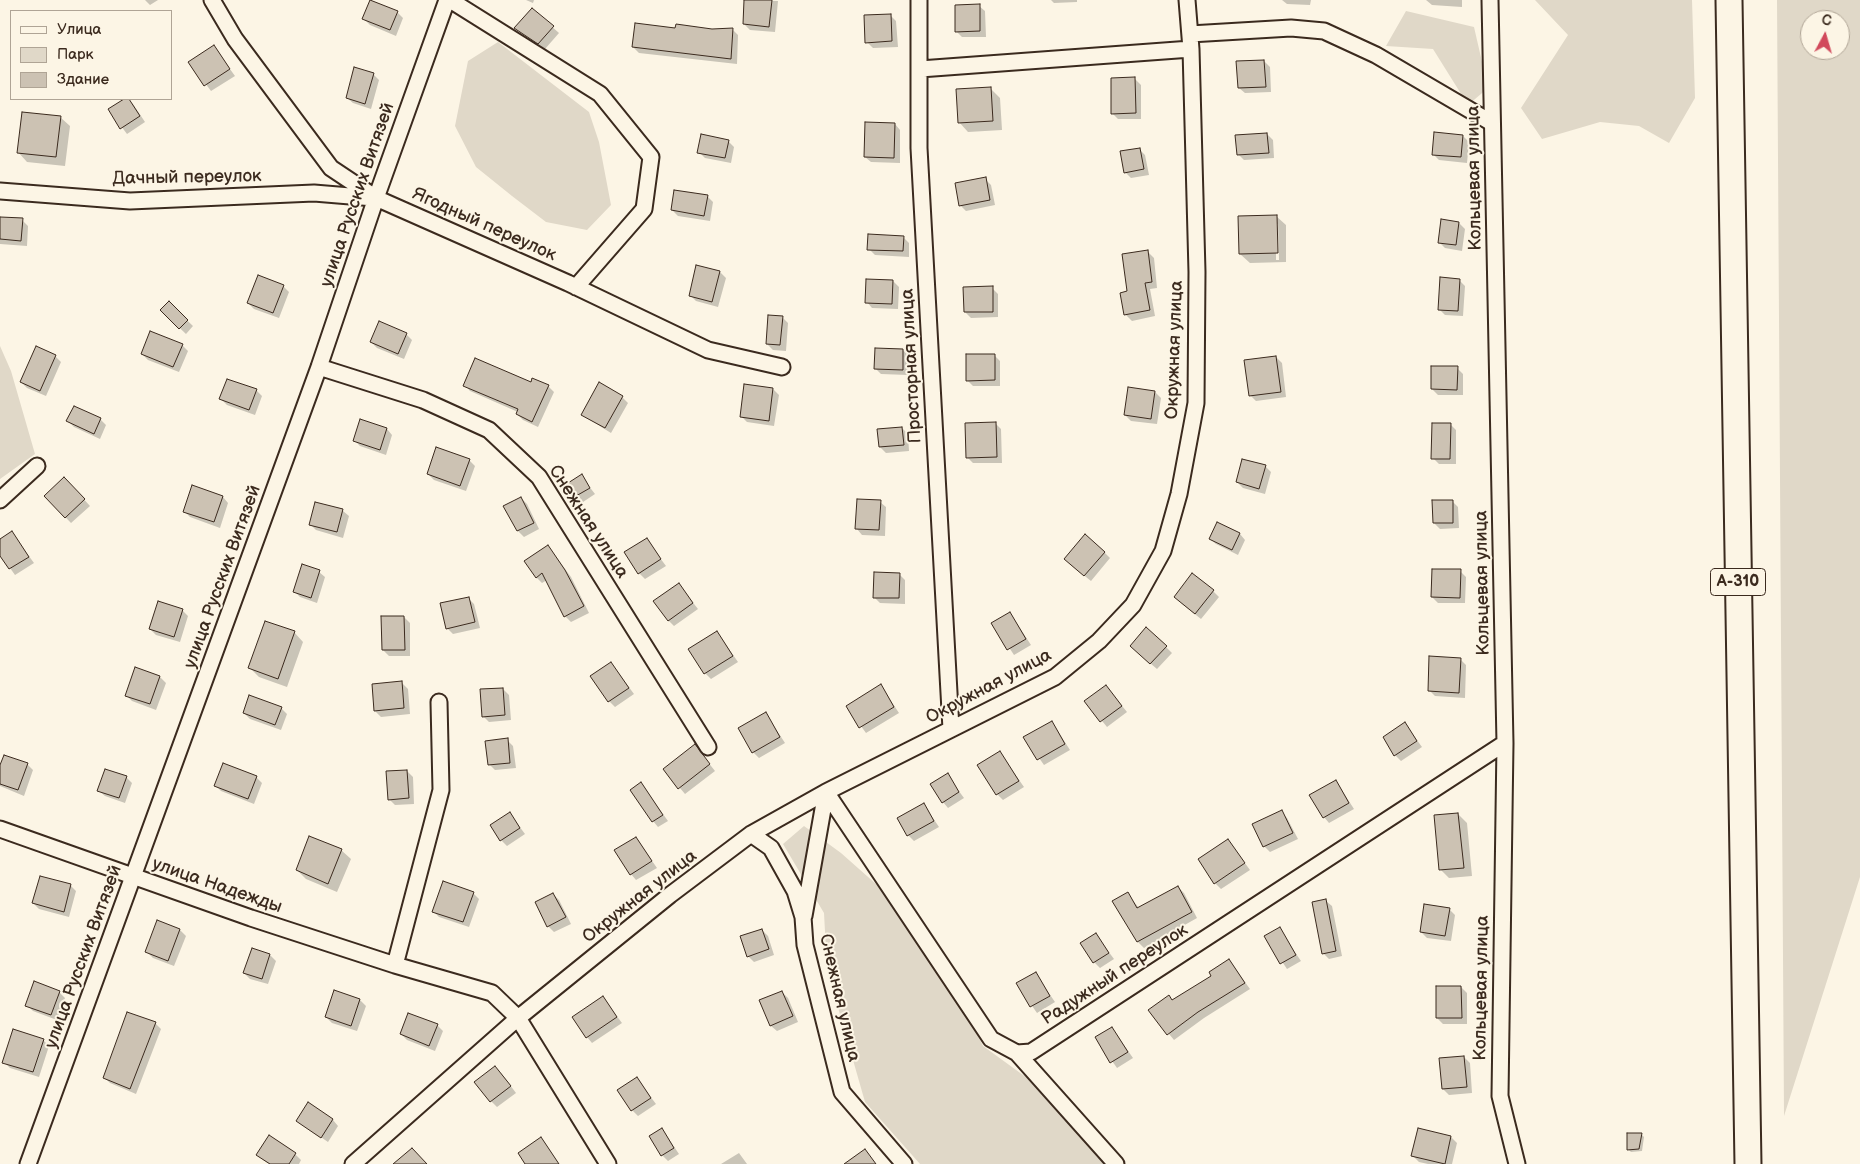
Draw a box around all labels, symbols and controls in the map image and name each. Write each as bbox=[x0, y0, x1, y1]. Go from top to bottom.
legend bbox=[10, 10, 172, 100]
north arrow bbox=[1800, 10, 1850, 60]
text: С bbox=[1821, 12, 1832, 30]
text: Улица bbox=[57, 20, 101, 39]
text: Парк bbox=[57, 45, 94, 64]
text: Здание bbox=[57, 70, 109, 89]
street label: улица Русских Витязей bbox=[316, 100, 400, 290]
street label: Кольцевая улица bbox=[1463, 105, 1487, 251]
street label: Дачный переулок bbox=[112, 166, 262, 190]
street label: Ягодный переулок bbox=[409, 184, 559, 266]
street label: Окружная улица bbox=[1162, 280, 1188, 420]
street label: Просторная улица bbox=[897, 288, 927, 444]
street label: Снежная улица bbox=[543, 461, 633, 583]
street label: улица Русских Витязей bbox=[180, 482, 266, 672]
street label: Кольцевая улица bbox=[1471, 510, 1495, 656]
road number: А-310 bbox=[1710, 568, 1766, 596]
street label: Окружная улица bbox=[923, 645, 1055, 729]
street label: Окружная улица bbox=[579, 846, 701, 948]
street label: улица Надежды bbox=[149, 854, 285, 918]
street label: улица Русских Витязей bbox=[41, 862, 127, 1052]
street label: Кольцевая улица bbox=[1470, 915, 1494, 1061]
street label: Радужный переулок bbox=[1038, 920, 1192, 1030]
street label: Снежная улица bbox=[814, 932, 864, 1064]

